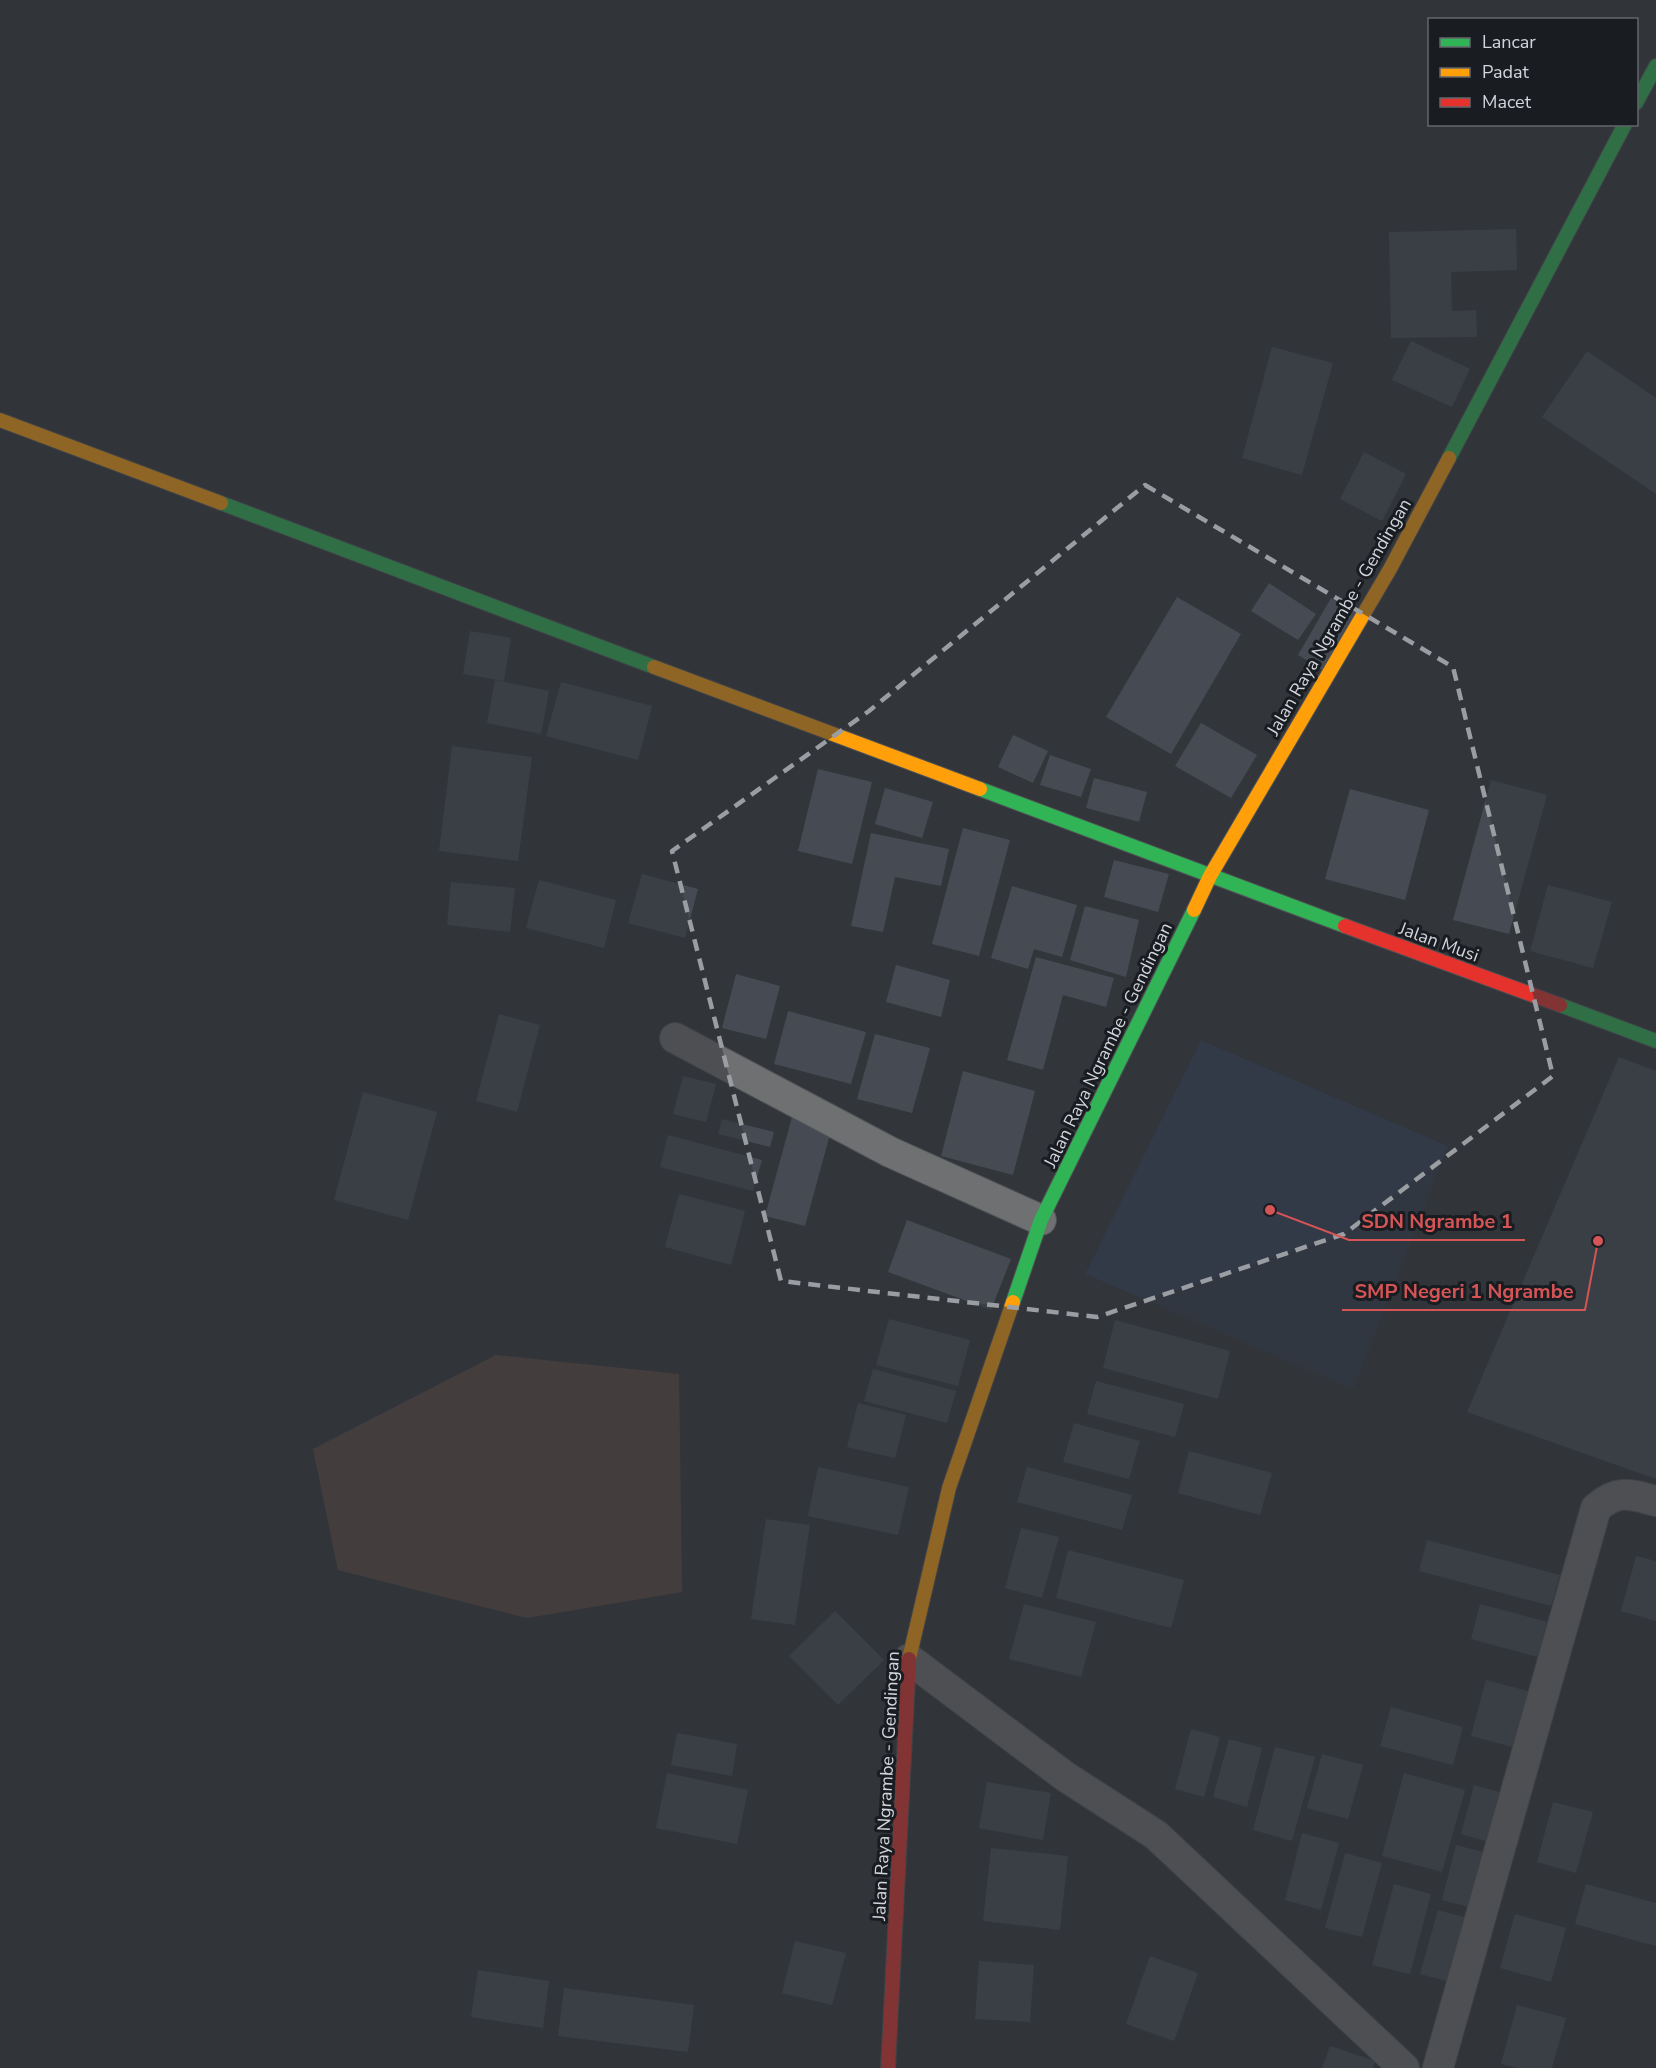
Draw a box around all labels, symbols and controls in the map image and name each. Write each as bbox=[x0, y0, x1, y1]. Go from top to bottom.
legend bbox=[1428, 18, 1638, 126]
text: Lancar bbox=[1482, 30, 1536, 54]
text: Padat bbox=[1482, 60, 1530, 84]
text: Macet bbox=[1482, 90, 1532, 114]
street label: Jalan Raya Ngrambe - Gendingan bbox=[1261, 494, 1417, 741]
street label: Jalan Musi bbox=[1395, 916, 1482, 968]
street label: Jalan Raya Ngrambe - Gendingan bbox=[1038, 918, 1178, 1172]
callout: SDN Ngrambe 1 bbox=[1349, 1202, 1525, 1240]
text: SDN Ngrambe 1 bbox=[1361, 1208, 1513, 1235]
callout: SMP Negeri 1 Ngrambe bbox=[1342, 1272, 1585, 1310]
text: SMP Negeri 1 Ngrambe bbox=[1355, 1278, 1574, 1305]
street label: Jalan Raya Ngrambe - Gendingan bbox=[867, 1651, 905, 1922]

